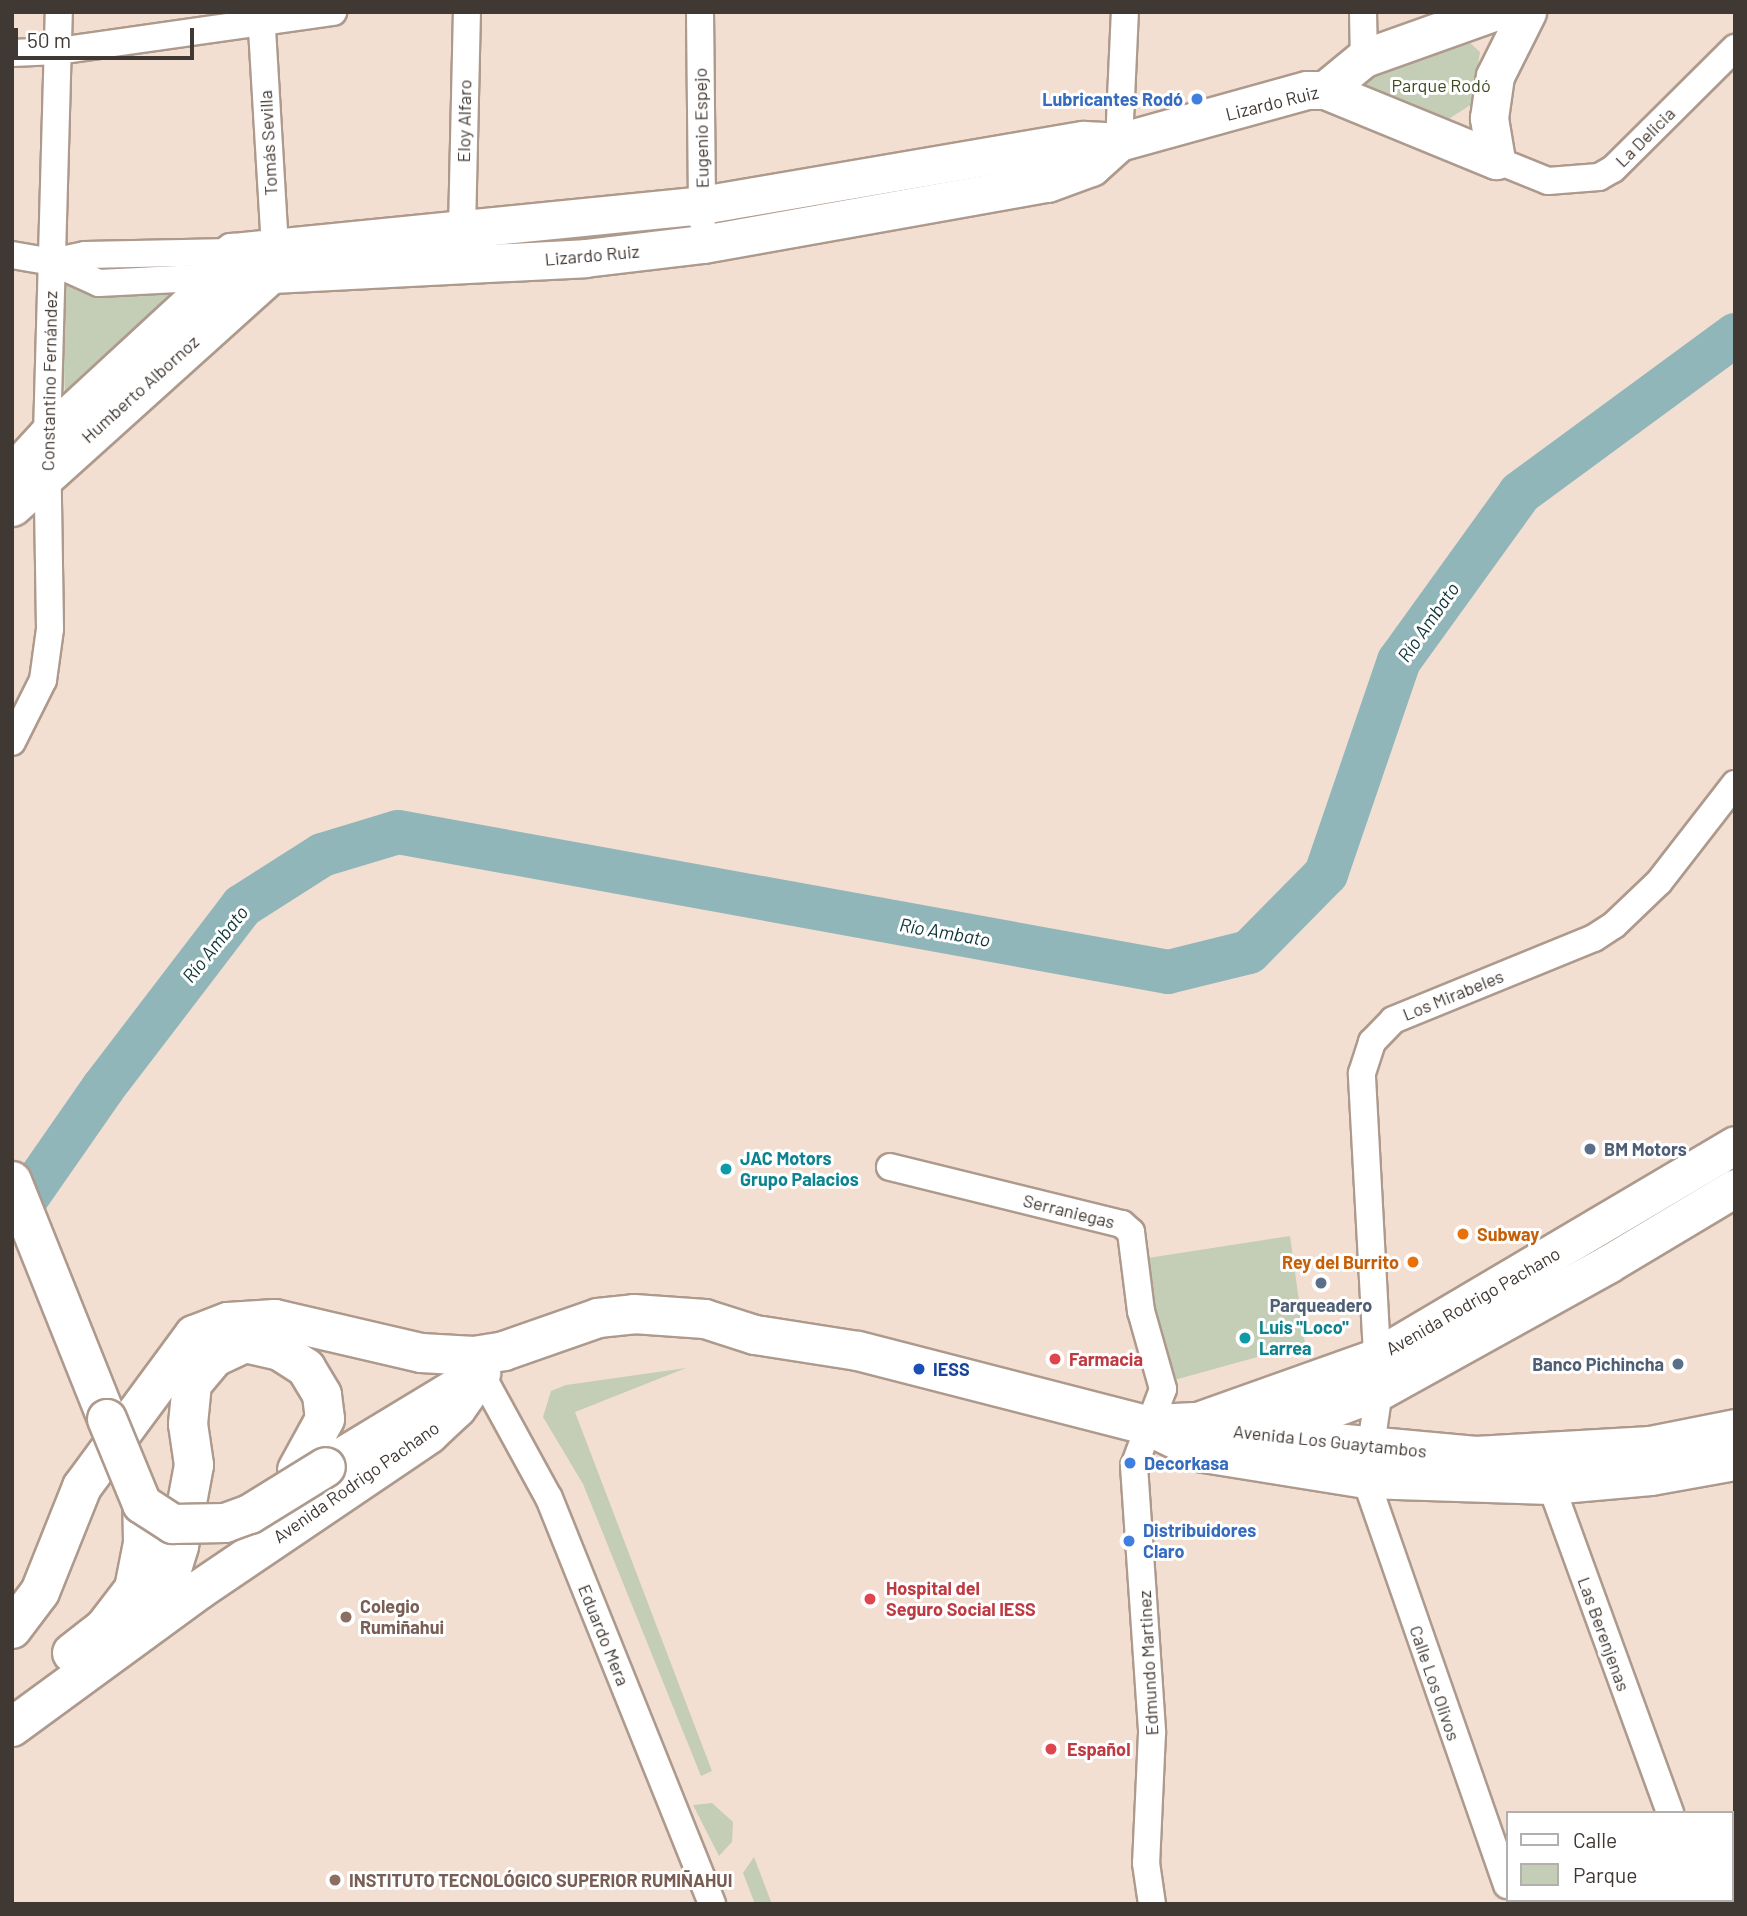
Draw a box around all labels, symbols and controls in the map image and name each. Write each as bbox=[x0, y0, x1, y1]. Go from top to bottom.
scale bar bbox=[18, 14, 198, 58]
text: 50 m bbox=[27, 27, 71, 52]
street label: Eugenio Espejo bbox=[689, 68, 713, 188]
park label: Parque Rodó bbox=[1391, 74, 1491, 96]
street label: Eloy Alfaro bbox=[452, 79, 476, 163]
street label: Lizardo Ruiz bbox=[1223, 81, 1321, 125]
place label: Lubricantes Rodó bbox=[1042, 88, 1183, 110]
street label: Tomás Sevilla bbox=[254, 90, 282, 196]
marker: Lubricantes Rodó bbox=[1189, 91, 1205, 107]
street label: La Delicia bbox=[1611, 103, 1679, 171]
street label: Lizardo Ruiz bbox=[544, 240, 640, 270]
street label: Constantino Fernández bbox=[37, 291, 61, 471]
street label: Humberto Albornoz bbox=[77, 331, 203, 447]
water label: Río Ambato bbox=[1392, 578, 1464, 666]
water label: Río Ambato bbox=[177, 901, 253, 987]
water label: Río Ambato bbox=[898, 913, 992, 951]
street label: Los Mirabeles bbox=[1399, 965, 1507, 1025]
place label: BM Motors bbox=[1604, 1138, 1687, 1160]
marker: BM Motors bbox=[1582, 1141, 1598, 1157]
place label: JAC Motors Grupo Palacios bbox=[740, 1148, 859, 1190]
marker: JAC Motors Grupo Palacios bbox=[718, 1161, 734, 1177]
street label: Serraniegas bbox=[1021, 1189, 1117, 1233]
place label: Subway bbox=[1477, 1223, 1539, 1245]
marker: Subway bbox=[1455, 1226, 1471, 1242]
street label: Avenida Rodrigo Pachano bbox=[1382, 1242, 1564, 1360]
place label: Rey del Burrito bbox=[1282, 1251, 1399, 1273]
marker: Rey del Burrito bbox=[1405, 1254, 1421, 1270]
marker: Parqueadero bbox=[1313, 1275, 1329, 1291]
place label: Parqueadero bbox=[1270, 1294, 1372, 1316]
place label: Luis "Loco" Larrea bbox=[1259, 1317, 1349, 1360]
marker: Luis "Loco" Larrea bbox=[1237, 1330, 1253, 1346]
place label: Farmacia bbox=[1069, 1348, 1143, 1370]
marker: Farmacia bbox=[1047, 1351, 1063, 1367]
place label: Banco Pichincha bbox=[1532, 1353, 1664, 1375]
marker: Banco Pichincha bbox=[1670, 1356, 1686, 1372]
place label: IESS bbox=[933, 1358, 970, 1380]
marker: IESS bbox=[911, 1361, 927, 1377]
street label: Avenida Rodrigo Pachano bbox=[269, 1417, 443, 1547]
street label: Avenida Los Guaytambos bbox=[1232, 1420, 1428, 1462]
place label: Decorkasa bbox=[1144, 1452, 1229, 1474]
marker: Decorkasa bbox=[1122, 1455, 1138, 1471]
place label: Distribuidores Claro bbox=[1143, 1520, 1256, 1562]
marker: Distribuidores Claro bbox=[1121, 1533, 1137, 1549]
street label: Las Berenjenas bbox=[1573, 1574, 1635, 1694]
place label: Hospital del Seguro Social IESS bbox=[886, 1578, 1036, 1620]
street label: Eduardo Mera bbox=[574, 1581, 634, 1689]
marker: Hospital del Seguro Social IESS bbox=[860, 1589, 880, 1609]
street label: Edmundo Martinez bbox=[1133, 1590, 1163, 1736]
place label: Colegio Rumiñahui bbox=[360, 1596, 444, 1638]
marker: Colegio Rumiñahui bbox=[338, 1609, 354, 1625]
street label: Calle Los Olivos bbox=[1405, 1623, 1465, 1743]
place label: Español bbox=[1067, 1738, 1131, 1760]
marker: Español bbox=[1041, 1739, 1061, 1759]
legend bbox=[1506, 1811, 1733, 1902]
text: Calle bbox=[1573, 1827, 1617, 1852]
text: Parque bbox=[1573, 1862, 1638, 1887]
place label: INSTITUTO TECNOLÓGICO SUPERIOR RUMIÑAHUI bbox=[349, 1869, 732, 1891]
marker: INSTITUTO TECNOLÓGICO SUPERIOR RUMIÑAHUI bbox=[327, 1872, 343, 1888]

